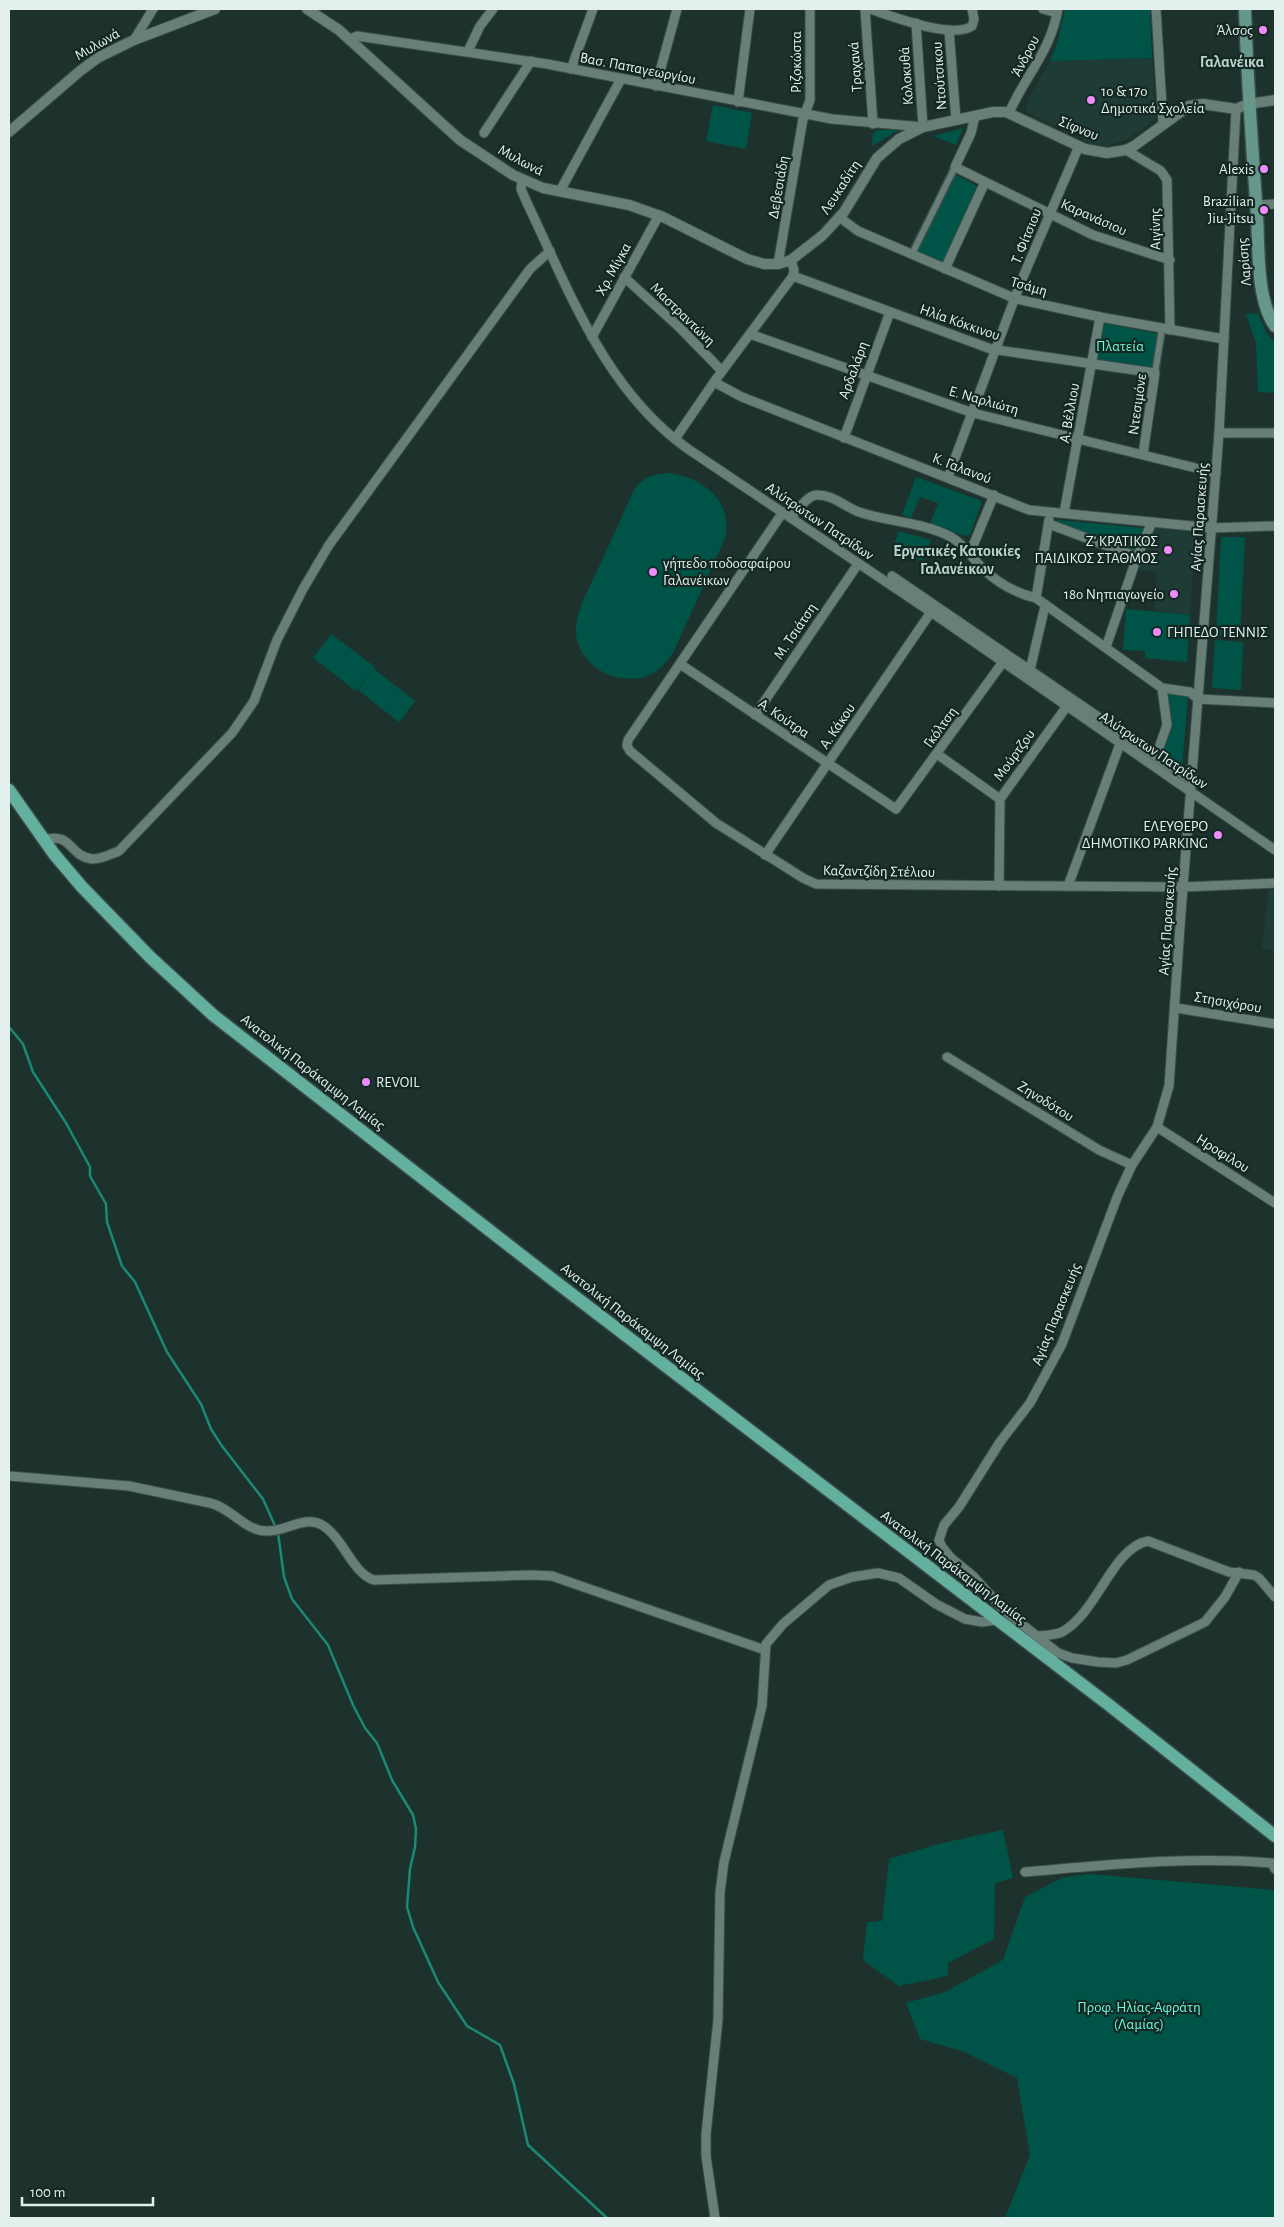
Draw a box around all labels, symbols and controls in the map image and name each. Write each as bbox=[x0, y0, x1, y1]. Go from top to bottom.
place label: Άλσος bbox=[1216, 23, 1253, 38]
marker: Άλσος bbox=[1257, 24, 1269, 36]
street label: Μυλωνά bbox=[72, 26, 122, 63]
street label: Ριζοκώστα bbox=[789, 31, 804, 93]
street label: Άνδρου bbox=[1008, 33, 1042, 79]
street label: Τραχανά bbox=[846, 41, 865, 93]
street label: Ντούτσικου bbox=[930, 41, 949, 111]
street label: Κολοκυθά bbox=[897, 46, 916, 106]
street label: Βασ. Παπαγεωργίου bbox=[579, 50, 697, 87]
district label: Γαλανέικα bbox=[1200, 54, 1265, 70]
place label: 1ο & 17ο Δημοτικά Σχολεία bbox=[1101, 84, 1205, 116]
marker: 1ο & 17ο Δημοτικά Σχολεία bbox=[1085, 94, 1097, 106]
street label: Σίφνου bbox=[1057, 114, 1101, 143]
street label: Μυλωνά bbox=[496, 142, 546, 179]
street label: Δεβεσιάδη bbox=[766, 154, 791, 220]
street label: Λευκαδίτη bbox=[817, 157, 863, 217]
place label: Alexis bbox=[1219, 162, 1254, 177]
marker: Alexis bbox=[1258, 163, 1270, 175]
place label: Brazilian Jiu-Jitsu bbox=[1203, 194, 1254, 226]
street label: Καρανάσιου bbox=[1058, 196, 1129, 239]
marker: Brazilian Jiu-Jitsu bbox=[1258, 204, 1270, 216]
street label: Τ. Φίτσιου bbox=[1009, 206, 1044, 266]
street label: Αιγίνης bbox=[1148, 208, 1163, 250]
street label: Λαρίσης bbox=[1235, 237, 1254, 287]
street label: Χρ. Μίγκα bbox=[593, 240, 634, 298]
street label: Τσάμη bbox=[1009, 274, 1049, 299]
street label: Μαστραντώνη bbox=[647, 280, 718, 349]
street label: Ηλία Κόκκινου bbox=[918, 302, 1002, 343]
street label: Αρδαλάρη bbox=[836, 339, 871, 401]
park label: Πλατεία bbox=[1096, 339, 1144, 354]
street label: Ντεσιμόνε bbox=[1126, 372, 1149, 436]
street label: Α. Βέλλιου bbox=[1057, 382, 1082, 444]
street label: Ε. Ναρλιώτη bbox=[947, 383, 1021, 418]
street label: Κ. Γαλανού bbox=[930, 450, 993, 487]
street label: Αγίας Παρασκευής bbox=[1188, 462, 1211, 572]
street label: Αλύτρωτων Πατρίδων bbox=[763, 480, 876, 563]
place label: Ζ' ΚΡΑΤΙΚΟΣ ΠΑΙΔΙΚΟΣ ΣΤΑΘΜΟΣ bbox=[1035, 534, 1158, 566]
district label: Εργατικές Κατοικίες Γαλανέικων bbox=[893, 543, 1021, 577]
marker: Ζ' ΚΡΑΤΙΚΟΣ ΠΑΙΔΙΚΟΣ ΣΤΑΘΜΟΣ bbox=[1162, 544, 1174, 556]
place label: γήπεδο ποδοσφαίρου Γαλανέικων bbox=[663, 556, 791, 588]
marker: γήπεδο ποδοσφαίρου Γαλανέικων bbox=[647, 566, 659, 578]
place label: 18ο Νηπιαγωγείο bbox=[1064, 587, 1164, 602]
marker: 18ο Νηπιαγωγείο bbox=[1168, 588, 1180, 600]
street label: Μ. Τσιάτση bbox=[771, 600, 820, 662]
place label: ΓΗΠΕΔΟ ΤΕΝΝΙΣ bbox=[1167, 625, 1268, 640]
marker: ΓΗΠΕΔΟ ΤΕΝΝΙΣ bbox=[1151, 626, 1163, 638]
street label: Α. Κούτρα bbox=[755, 696, 812, 741]
street label: Α. Κάκου bbox=[817, 701, 858, 752]
street label: Γκόλτση bbox=[921, 704, 960, 751]
street label: Αλύτρωτων Πατρίδων bbox=[1097, 709, 1210, 792]
street label: Μούρτζου bbox=[991, 727, 1038, 784]
place label: ΕΛΕΥΘΕΡΟ ΔΗΜΟΤΙΚΟ PARKING bbox=[1082, 819, 1208, 851]
marker: ΕΛΕΥΘΕΡΟ ΔΗΜΟΤΙΚΟ PARKING bbox=[1212, 829, 1224, 841]
street label: Καζαντζίδη Στέλιου bbox=[823, 863, 935, 880]
street label: Αγίας Παρασκευής bbox=[1156, 866, 1179, 976]
street label: Στησιχόρου bbox=[1193, 989, 1263, 1016]
street label: Ανατολική Παράκαμψη Λαμίας bbox=[238, 1012, 388, 1133]
place label: REVOIL bbox=[376, 1075, 420, 1090]
marker: REVOIL bbox=[360, 1076, 372, 1088]
street label: Ζηνοδότου bbox=[1015, 1078, 1076, 1125]
street label: Ηροφίλου bbox=[1194, 1131, 1252, 1176]
street label: Ανατολική Παράκαμψη Λαμίας bbox=[558, 1261, 708, 1382]
street label: Αγίας Παρασκευής bbox=[1029, 1261, 1084, 1368]
street label: Ανατολική Παράκαμψη Λαμίας bbox=[878, 1508, 1030, 1627]
park label: Προφ. Ηλίας-Αφράτη (Λαμίας) bbox=[1077, 2000, 1201, 2032]
scale bar bbox=[22, 2174, 154, 2206]
text: 100 m bbox=[30, 2185, 65, 2200]

